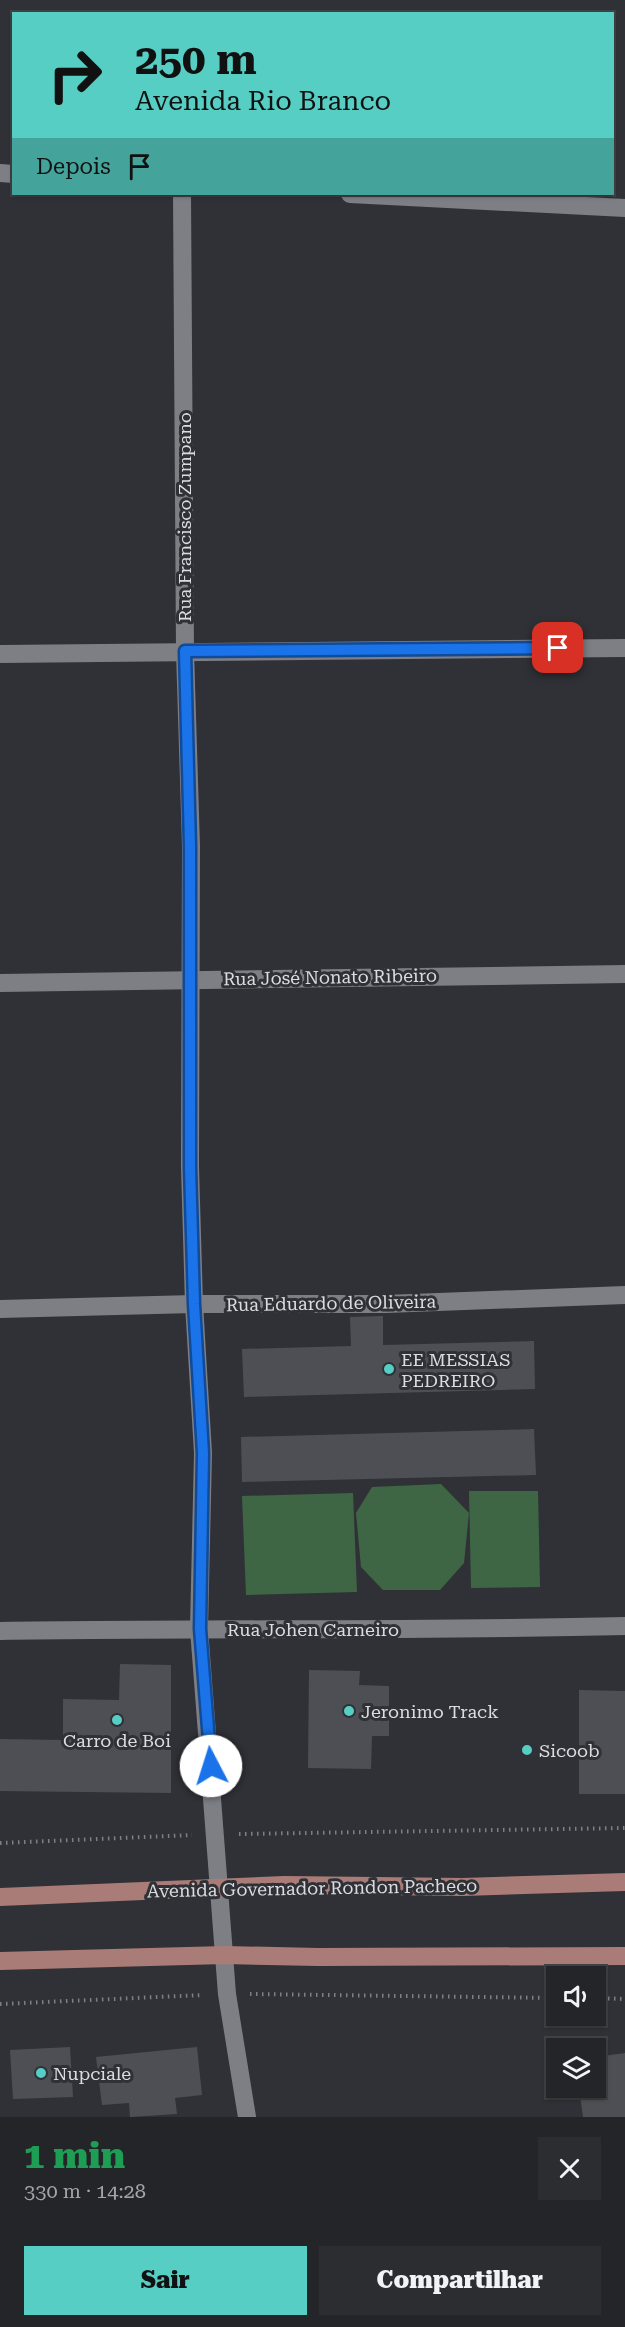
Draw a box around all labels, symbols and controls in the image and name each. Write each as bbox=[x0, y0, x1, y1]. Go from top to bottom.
text: 250 m bbox=[135, 35, 257, 84]
icon: right bbox=[36, 36, 114, 114]
text: Avenida Rio Branco bbox=[135, 85, 391, 117]
icon: arrive bbox=[123, 150, 156, 183]
text: Depois bbox=[36, 154, 111, 179]
street label: Rua Francisco Zumpano bbox=[174, 412, 195, 622]
pin bbox=[532, 622, 583, 673]
icon: arrive bbox=[541, 631, 574, 664]
street label: Rua José Nonato Ribeiro bbox=[223, 965, 437, 989]
street label: Rua Eduardo de Oliveira bbox=[226, 1291, 437, 1315]
place label: EE MESSIAS PEDREIRO bbox=[401, 1349, 510, 1391]
marker: EE MESSIAS PEDREIRO bbox=[382, 1362, 396, 1376]
street label: Rua Johen Carneiro bbox=[227, 1619, 399, 1640]
place label: Jeronimo Track bbox=[361, 1701, 499, 1722]
marker: Jeronimo Track bbox=[342, 1704, 356, 1718]
marker: Carro de Boi bbox=[110, 1713, 124, 1727]
place label: Carro de Boi bbox=[63, 1730, 171, 1751]
position arrow bbox=[179, 1734, 243, 1798]
place label: Sicoob bbox=[539, 1740, 600, 1761]
marker: Sicoob bbox=[520, 1743, 534, 1757]
street label: Avenida Governador Rondon Pacheco bbox=[147, 1875, 477, 1901]
map controls bbox=[546, 1966, 606, 2098]
button: sound bbox=[546, 1966, 606, 2026]
button: layers bbox=[546, 2038, 606, 2098]
place label: Nupciale bbox=[53, 2063, 131, 2084]
marker: Nupciale bbox=[34, 2066, 48, 2080]
text: 1 min bbox=[24, 2135, 125, 2177]
button: close bbox=[538, 2137, 601, 2200]
text: 330 m · 14:28 bbox=[24, 2179, 146, 2203]
button: Sair bbox=[24, 2246, 307, 2315]
button: Compartilhar bbox=[319, 2246, 601, 2315]

